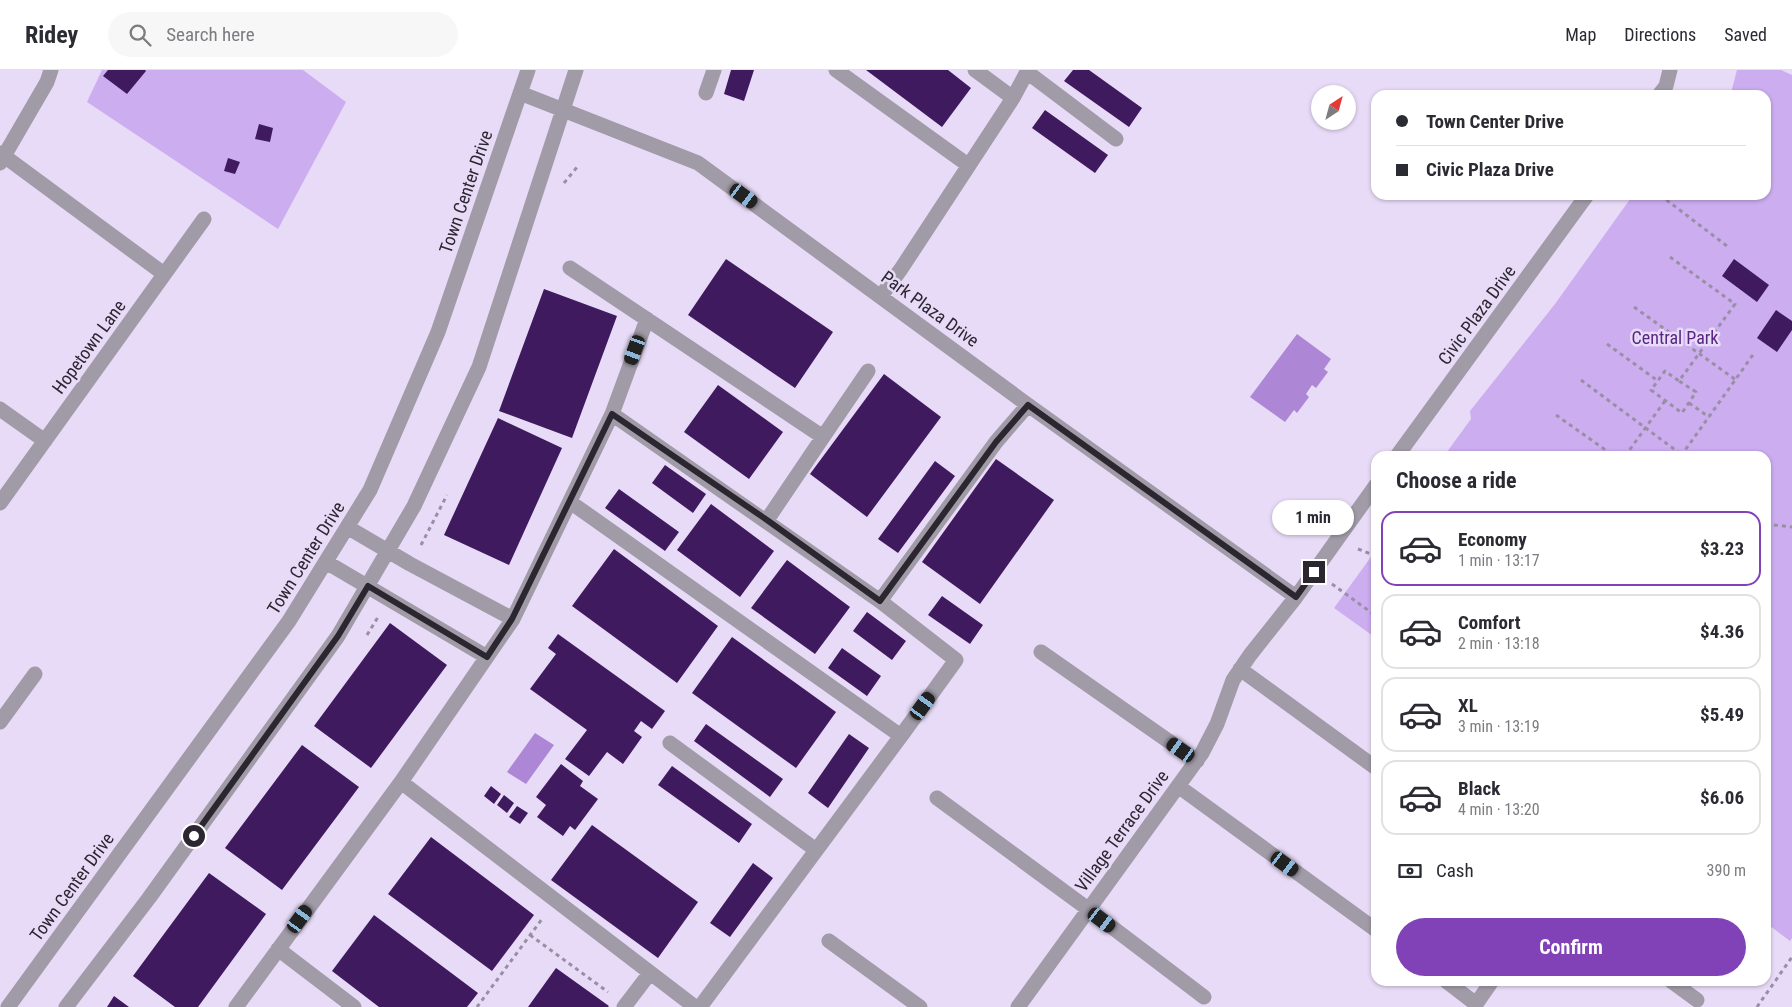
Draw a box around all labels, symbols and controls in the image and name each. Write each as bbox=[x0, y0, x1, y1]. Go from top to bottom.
search box bbox=[108, 12, 458, 57]
text: Ridey bbox=[25, 21, 78, 49]
icon: search bbox=[126, 21, 154, 49]
text: Search here bbox=[166, 23, 255, 46]
text: Map bbox=[1565, 24, 1596, 45]
text: Directions bbox=[1624, 24, 1696, 45]
text: Saved bbox=[1724, 24, 1767, 45]
north arrow bbox=[1311, 85, 1356, 130]
map controls bbox=[1311, 85, 1356, 130]
text: Town Center Drive bbox=[1426, 110, 1564, 133]
street label: Town Center Drive bbox=[435, 128, 496, 256]
text: Civic Plaza Drive bbox=[1426, 158, 1554, 181]
car bbox=[727, 181, 760, 211]
street label: Civic Plaza Drive bbox=[1433, 261, 1520, 369]
street label: Park Plaza Drive bbox=[877, 266, 983, 351]
street label: Hopetown Lane bbox=[48, 296, 130, 398]
park label: Central Park bbox=[1632, 327, 1718, 348]
car bbox=[622, 333, 647, 367]
text: Choose a ride bbox=[1396, 468, 1517, 493]
street label: Town Center Drive bbox=[263, 498, 349, 618]
callout: 1 min bbox=[1273, 500, 1355, 534]
text: 1 min bbox=[1295, 508, 1331, 527]
icon: car bbox=[1398, 526, 1443, 571]
text: Economy bbox=[1458, 528, 1527, 551]
text: $3.23 bbox=[1700, 537, 1744, 560]
text: 1 min · 13:17 bbox=[1458, 551, 1540, 570]
route end bbox=[1303, 561, 1325, 583]
icon: car bbox=[1398, 609, 1443, 654]
text: Comfort bbox=[1458, 611, 1521, 634]
text: $4.36 bbox=[1700, 620, 1744, 643]
text: 2 min · 13:18 bbox=[1458, 634, 1540, 653]
car bbox=[908, 689, 937, 723]
icon: car bbox=[1398, 692, 1443, 737]
text: XL bbox=[1458, 694, 1478, 717]
text: $5.49 bbox=[1700, 703, 1744, 726]
text: 3 min · 13:19 bbox=[1458, 717, 1540, 736]
car bbox=[1164, 735, 1197, 765]
street label: Village Terrace Drive bbox=[1070, 766, 1173, 896]
icon: car bbox=[1398, 775, 1443, 820]
text: Black bbox=[1458, 777, 1500, 800]
text: $6.06 bbox=[1700, 786, 1744, 809]
text: 4 min · 13:20 bbox=[1458, 800, 1540, 819]
route start bbox=[183, 825, 205, 847]
street label: Town Center Drive bbox=[25, 828, 118, 945]
car bbox=[1268, 849, 1301, 879]
icon: cash bbox=[1396, 857, 1424, 885]
text: Cash bbox=[1436, 859, 1474, 882]
text: 390 m bbox=[1707, 861, 1746, 880]
car bbox=[285, 902, 314, 936]
car bbox=[1085, 905, 1118, 935]
button: Confirm bbox=[1396, 918, 1746, 976]

